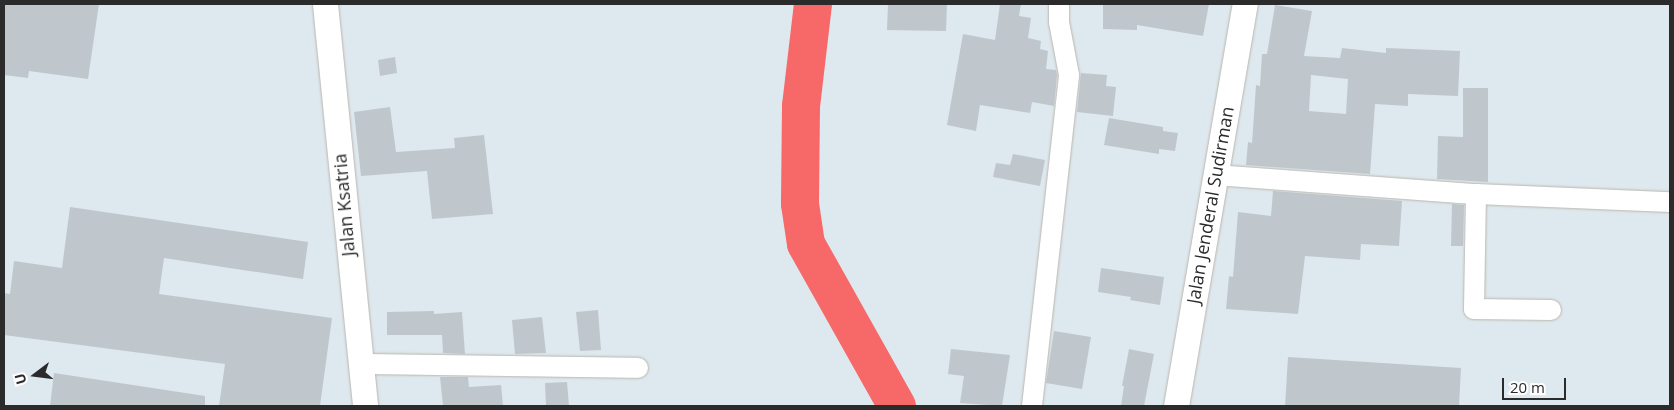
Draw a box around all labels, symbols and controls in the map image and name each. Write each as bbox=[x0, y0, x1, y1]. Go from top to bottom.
street label: Jalan Jenderal Sudirman bbox=[1182, 104, 1238, 306]
street label: Jalan Ksatria bbox=[329, 153, 359, 257]
north arrow bbox=[10, 350, 60, 400]
scale bar bbox=[1504, 368, 1568, 400]
text: U bbox=[9, 371, 31, 387]
text: 20 m bbox=[1510, 377, 1545, 397]

